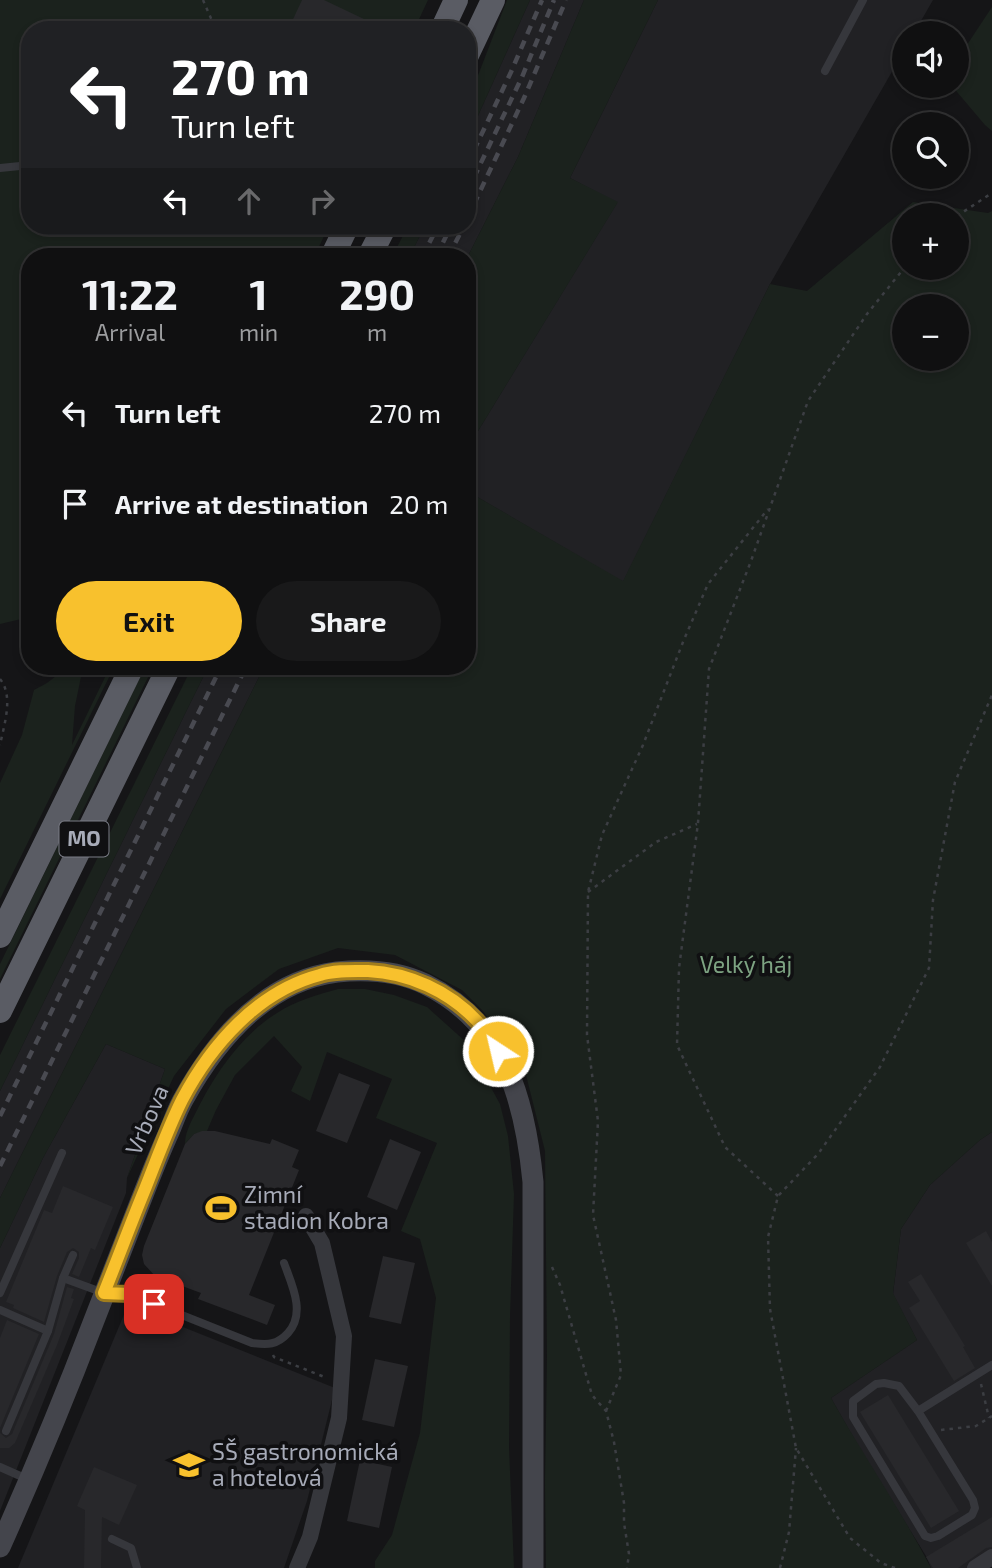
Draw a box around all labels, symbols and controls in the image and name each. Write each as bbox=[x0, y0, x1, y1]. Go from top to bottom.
map controls bbox=[892, 21, 969, 371]
button: sound bbox=[892, 21, 969, 98]
text: 270 m bbox=[171, 46, 310, 105]
icon: left bbox=[56, 49, 147, 140]
text: Turn left bbox=[171, 106, 295, 144]
button: search bbox=[892, 112, 969, 189]
icon: left bbox=[157, 182, 195, 220]
icon: ahead bbox=[230, 182, 268, 220]
icon: right bbox=[303, 182, 341, 220]
button: + bbox=[892, 203, 969, 280]
text: 11:22 bbox=[82, 268, 178, 318]
text: 1 bbox=[250, 268, 268, 318]
text: 290 bbox=[339, 268, 415, 318]
button: − bbox=[892, 294, 969, 371]
text: Arrival bbox=[95, 318, 165, 346]
text: min bbox=[239, 318, 278, 346]
text: m bbox=[367, 318, 387, 346]
icon: left bbox=[56, 394, 94, 432]
text: Turn left bbox=[115, 397, 221, 428]
text: 270 m bbox=[369, 397, 441, 428]
icon: arrive bbox=[56, 485, 94, 523]
text: Arrive at destination bbox=[115, 488, 368, 519]
text: 20 m bbox=[389, 488, 448, 519]
button: Exit bbox=[56, 581, 242, 661]
button: Share bbox=[256, 581, 441, 661]
road number: MO bbox=[60, 822, 108, 856]
park label: Velký háj bbox=[700, 950, 792, 978]
position arrow bbox=[461, 1014, 535, 1088]
street label: Vrbova bbox=[118, 1080, 174, 1159]
place label: Zimní stadion Kobra bbox=[244, 1180, 389, 1234]
sports icon: Zimní stadion Kobra bbox=[204, 1191, 238, 1225]
pin bbox=[124, 1274, 184, 1334]
icon: arrive bbox=[135, 1285, 173, 1323]
place label: SŠ gastronomická a hotelová bbox=[212, 1437, 399, 1491]
school or university icon: SŠ gastronomická a hotelová bbox=[172, 1448, 206, 1482]

